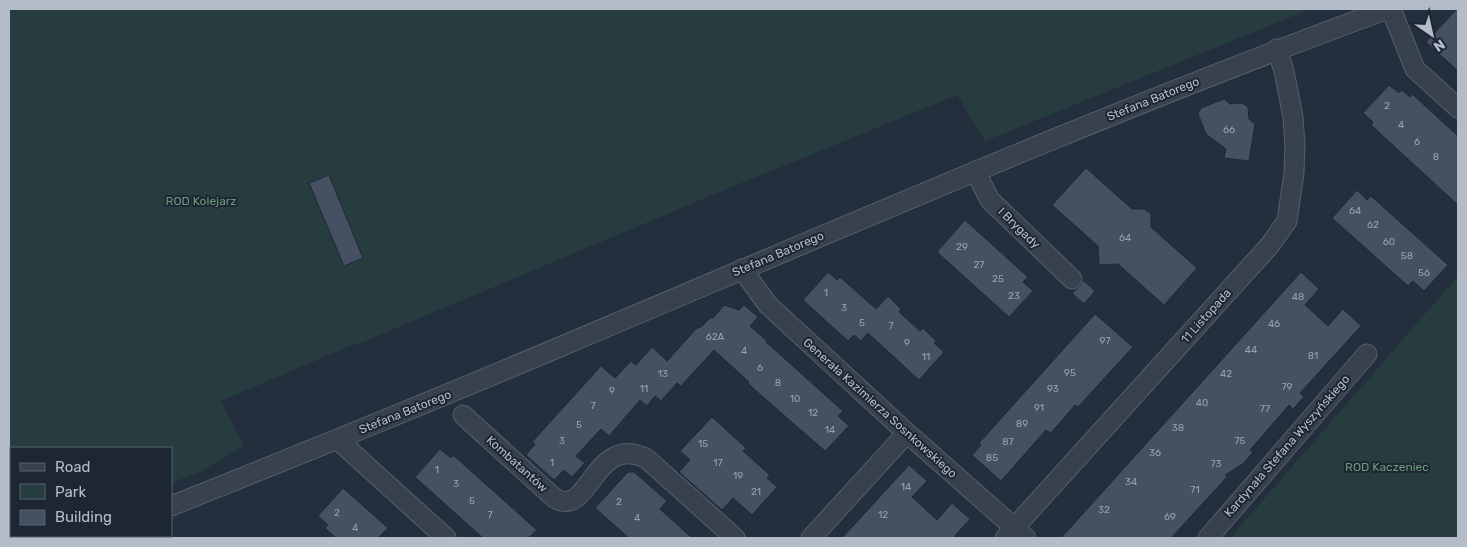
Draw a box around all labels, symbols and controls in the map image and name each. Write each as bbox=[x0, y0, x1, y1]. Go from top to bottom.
north arrow bbox=[1407, 10, 1457, 60]
text: N bbox=[1430, 35, 1448, 55]
street label: Stefana Batorego bbox=[1105, 74, 1201, 124]
house number: 2 bbox=[1384, 100, 1390, 112]
house number: 4 bbox=[1398, 119, 1404, 131]
house number: 66 bbox=[1223, 124, 1235, 136]
house number: 6 bbox=[1414, 136, 1420, 148]
house number: 8 bbox=[1433, 151, 1439, 163]
park label: ROD Kolejarz bbox=[166, 194, 236, 208]
street label: I Brygady bbox=[995, 205, 1043, 252]
house number: 64 bbox=[1349, 205, 1361, 217]
house number: 62 bbox=[1367, 219, 1379, 231]
street label: Stefana Batorego bbox=[730, 228, 826, 280]
house number: 64 bbox=[1119, 232, 1131, 244]
house number: 60 bbox=[1383, 236, 1395, 248]
house number: 29 bbox=[956, 241, 968, 253]
house number: 58 bbox=[1401, 250, 1413, 262]
house number: 27 bbox=[974, 259, 985, 271]
house number: 56 bbox=[1418, 267, 1430, 279]
house number: 25 bbox=[992, 273, 1004, 285]
street label: 11 Listopada bbox=[1178, 286, 1234, 346]
house number: 1 bbox=[824, 287, 828, 299]
house number: 23 bbox=[1008, 290, 1020, 302]
house number: 48 bbox=[1292, 291, 1304, 303]
house number: 3 bbox=[841, 302, 847, 314]
house number: 5 bbox=[859, 317, 865, 329]
house number: 46 bbox=[1268, 318, 1280, 330]
house number: 7 bbox=[888, 320, 894, 332]
house number: 62A bbox=[706, 331, 725, 343]
street label: Generała Kazimierza Sosnkowskiego bbox=[800, 335, 960, 481]
house number: 97 bbox=[1099, 335, 1111, 347]
house number: 9 bbox=[904, 337, 910, 349]
house number: 44 bbox=[1245, 344, 1257, 356]
house number: 4 bbox=[741, 345, 747, 357]
house number: 81 bbox=[1308, 350, 1318, 362]
house number: 11 bbox=[922, 351, 930, 363]
house number: 6 bbox=[757, 362, 763, 374]
house number: 95 bbox=[1064, 367, 1076, 379]
house number: 13 bbox=[658, 368, 668, 380]
house number: 42 bbox=[1220, 368, 1232, 380]
street label: Kardynała Stefana Wyszyńskiego bbox=[1222, 372, 1353, 520]
house number: 8 bbox=[775, 377, 781, 389]
house number: 79 bbox=[1281, 381, 1293, 393]
house number: 11 bbox=[640, 383, 648, 395]
house number: 93 bbox=[1047, 383, 1059, 395]
house number: 9 bbox=[609, 385, 615, 397]
street label: Stefana Batorego bbox=[357, 387, 453, 437]
house number: 10 bbox=[790, 393, 800, 405]
house number: 40 bbox=[1196, 397, 1208, 409]
house number: 7 bbox=[590, 400, 596, 412]
house number: 91 bbox=[1034, 402, 1044, 414]
house number: 77 bbox=[1260, 403, 1270, 415]
house number: 12 bbox=[808, 407, 818, 419]
house number: 89 bbox=[1016, 418, 1028, 430]
house number: 5 bbox=[576, 419, 582, 431]
house number: 38 bbox=[1172, 422, 1184, 434]
house number: 14 bbox=[825, 424, 835, 436]
street label: Kombatantów bbox=[483, 433, 551, 495]
house number: 3 bbox=[559, 435, 565, 447]
house number: 75 bbox=[1234, 435, 1246, 447]
house number: 87 bbox=[1002, 436, 1014, 448]
house number: 15 bbox=[698, 438, 708, 450]
legend bbox=[10, 447, 172, 537]
house number: 36 bbox=[1149, 447, 1161, 459]
house number: 85 bbox=[986, 452, 998, 464]
house number: 1 bbox=[550, 457, 554, 469]
house number: 17 bbox=[713, 457, 723, 469]
text: Road bbox=[55, 458, 91, 476]
house number: 73 bbox=[1210, 458, 1222, 470]
park label: ROD Kaczeniec bbox=[1345, 460, 1429, 474]
house number: 1 bbox=[435, 464, 439, 476]
house number: 19 bbox=[733, 470, 743, 482]
house number: 34 bbox=[1125, 476, 1137, 488]
house number: 3 bbox=[453, 478, 459, 490]
house number: 14 bbox=[901, 481, 911, 493]
text: Park bbox=[55, 483, 86, 501]
house number: 71 bbox=[1190, 484, 1200, 496]
house number: 21 bbox=[751, 486, 761, 498]
house number: 5 bbox=[469, 495, 475, 507]
house number: 2 bbox=[616, 496, 622, 508]
house number: 32 bbox=[1098, 504, 1110, 516]
house number: 2 bbox=[334, 507, 340, 519]
text: Building bbox=[55, 508, 112, 526]
house number: 7 bbox=[487, 509, 493, 521]
house number: 12 bbox=[878, 509, 888, 521]
house number: 69 bbox=[1164, 511, 1176, 523]
house number: 4 bbox=[634, 512, 640, 524]
house number: 4 bbox=[352, 522, 358, 534]

